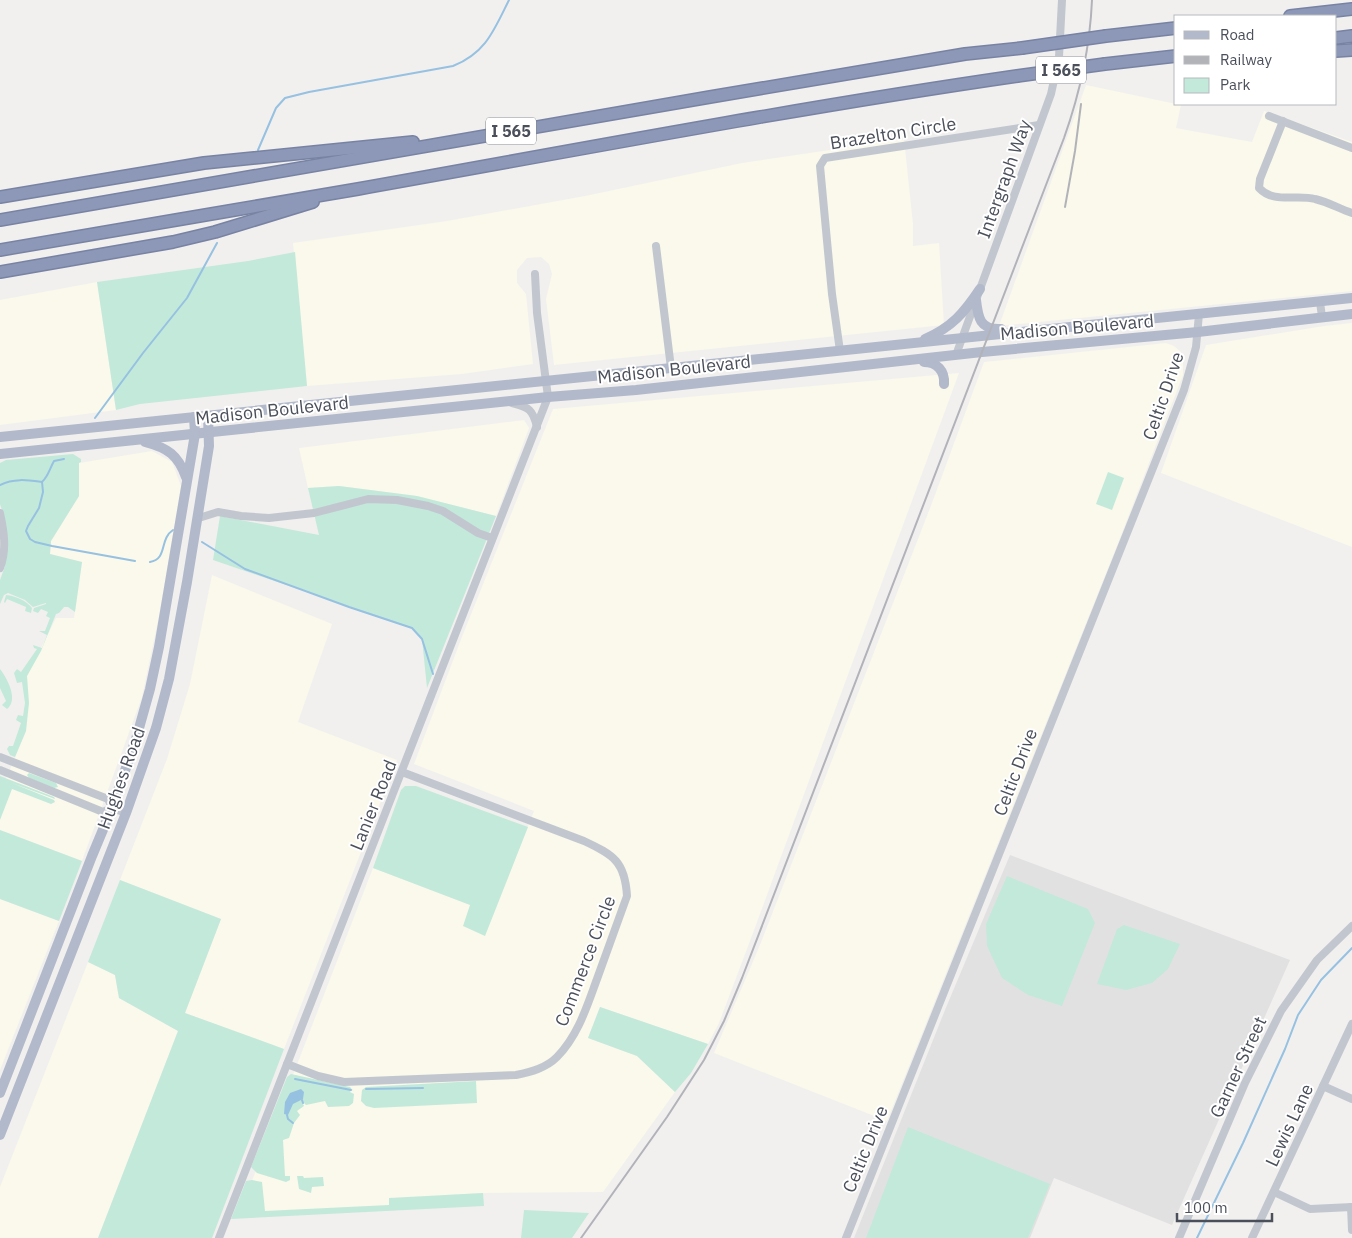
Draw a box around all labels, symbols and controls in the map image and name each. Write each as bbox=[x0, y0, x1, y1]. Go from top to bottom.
legend bbox=[1174, 15, 1337, 105]
text: Road bbox=[1220, 25, 1255, 44]
text: Railway bbox=[1220, 50, 1273, 69]
road number: I 565 bbox=[1036, 56, 1086, 84]
text: Park bbox=[1220, 75, 1250, 94]
street label: Brazelton Circle bbox=[828, 112, 958, 154]
street label: Intergraph Way bbox=[972, 116, 1036, 242]
road number: I 565 bbox=[486, 118, 536, 144]
street label: Madison Boulevard bbox=[999, 309, 1155, 345]
street label: Madison Boulevard bbox=[596, 349, 752, 389]
street label: Celtic Drive bbox=[1137, 349, 1189, 443]
street label: Madison Boulevard bbox=[194, 390, 350, 430]
street label: Hughes Road bbox=[92, 724, 150, 832]
street label: Celtic Drive bbox=[988, 725, 1042, 819]
street label: Lanier Road bbox=[344, 756, 402, 854]
street label: Commerce Circle bbox=[550, 892, 621, 1030]
street label: Garner Street bbox=[1205, 1013, 1271, 1121]
street label: Lewis Lane bbox=[1260, 1080, 1318, 1170]
street label: Celtic Drive bbox=[837, 1102, 893, 1196]
scale bar bbox=[1177, 1190, 1272, 1222]
text: 100 m bbox=[1184, 1198, 1228, 1217]

